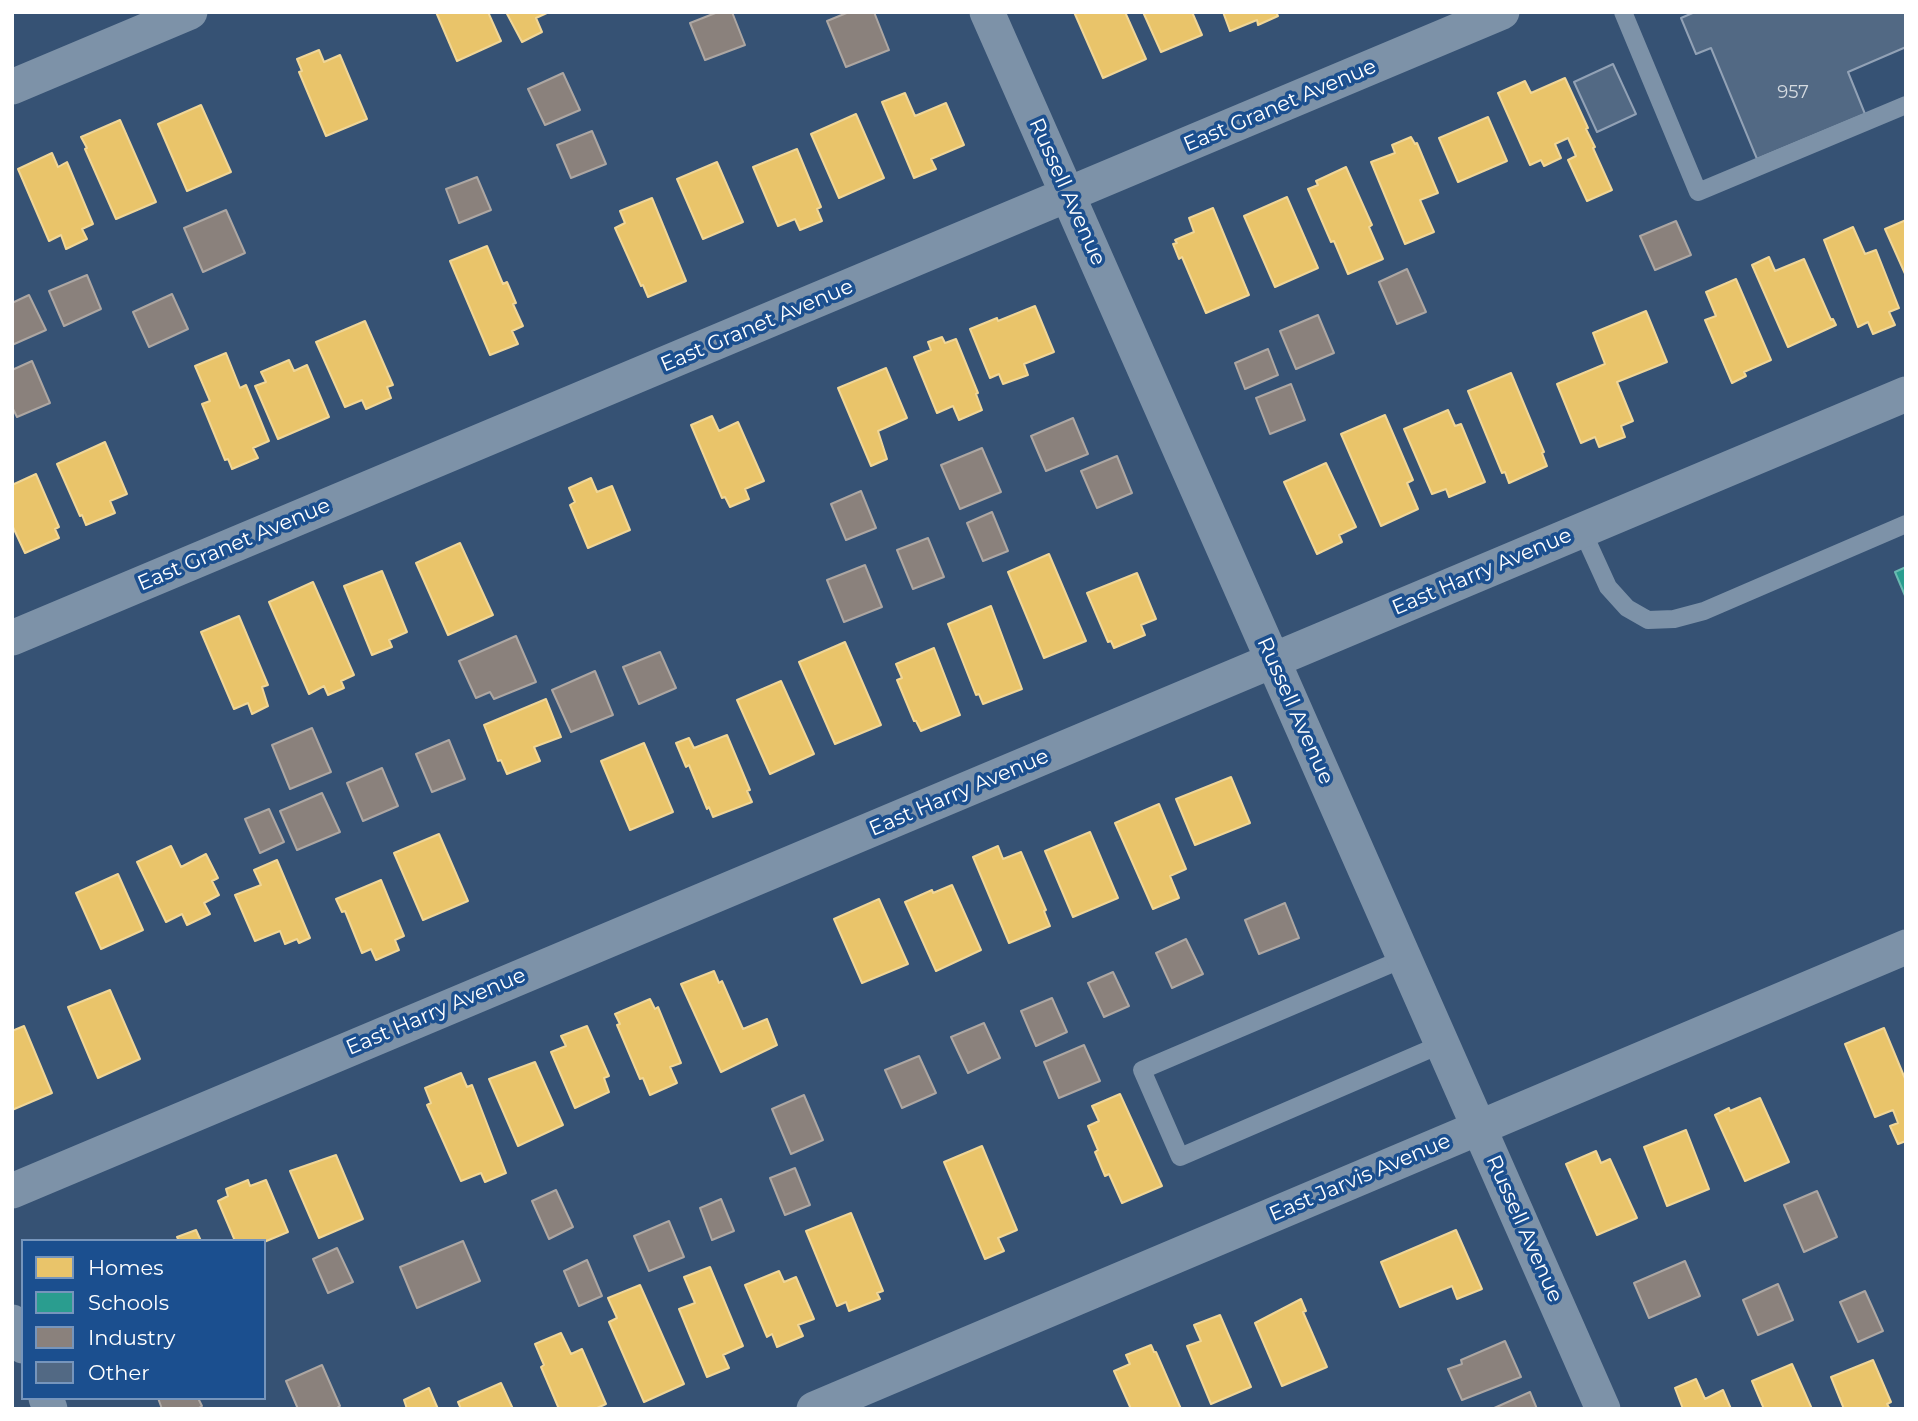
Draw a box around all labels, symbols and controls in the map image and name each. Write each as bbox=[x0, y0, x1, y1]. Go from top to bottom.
street label: East Granet Avenue bbox=[1180, 54, 1380, 158]
house number: 957 bbox=[1777, 82, 1809, 104]
street label: Russell Avenue bbox=[1023, 114, 1111, 270]
street label: East Granet Avenue bbox=[657, 274, 857, 378]
street label: East Granet Avenue bbox=[134, 493, 334, 597]
street label: East Harry Avenue bbox=[1388, 523, 1576, 621]
street label: Russell Avenue bbox=[1251, 633, 1339, 789]
street label: East Harry Avenue bbox=[865, 744, 1053, 842]
street label: East Harry Avenue bbox=[342, 963, 530, 1061]
street label: East Jarvis Avenue bbox=[1266, 1128, 1454, 1228]
street label: Russell Avenue bbox=[1480, 1151, 1568, 1307]
legend bbox=[21, 1239, 266, 1400]
text: Homes bbox=[88, 1255, 163, 1280]
text: Schools bbox=[88, 1290, 169, 1315]
text: Industry bbox=[88, 1325, 175, 1350]
text: Other bbox=[88, 1360, 150, 1385]

